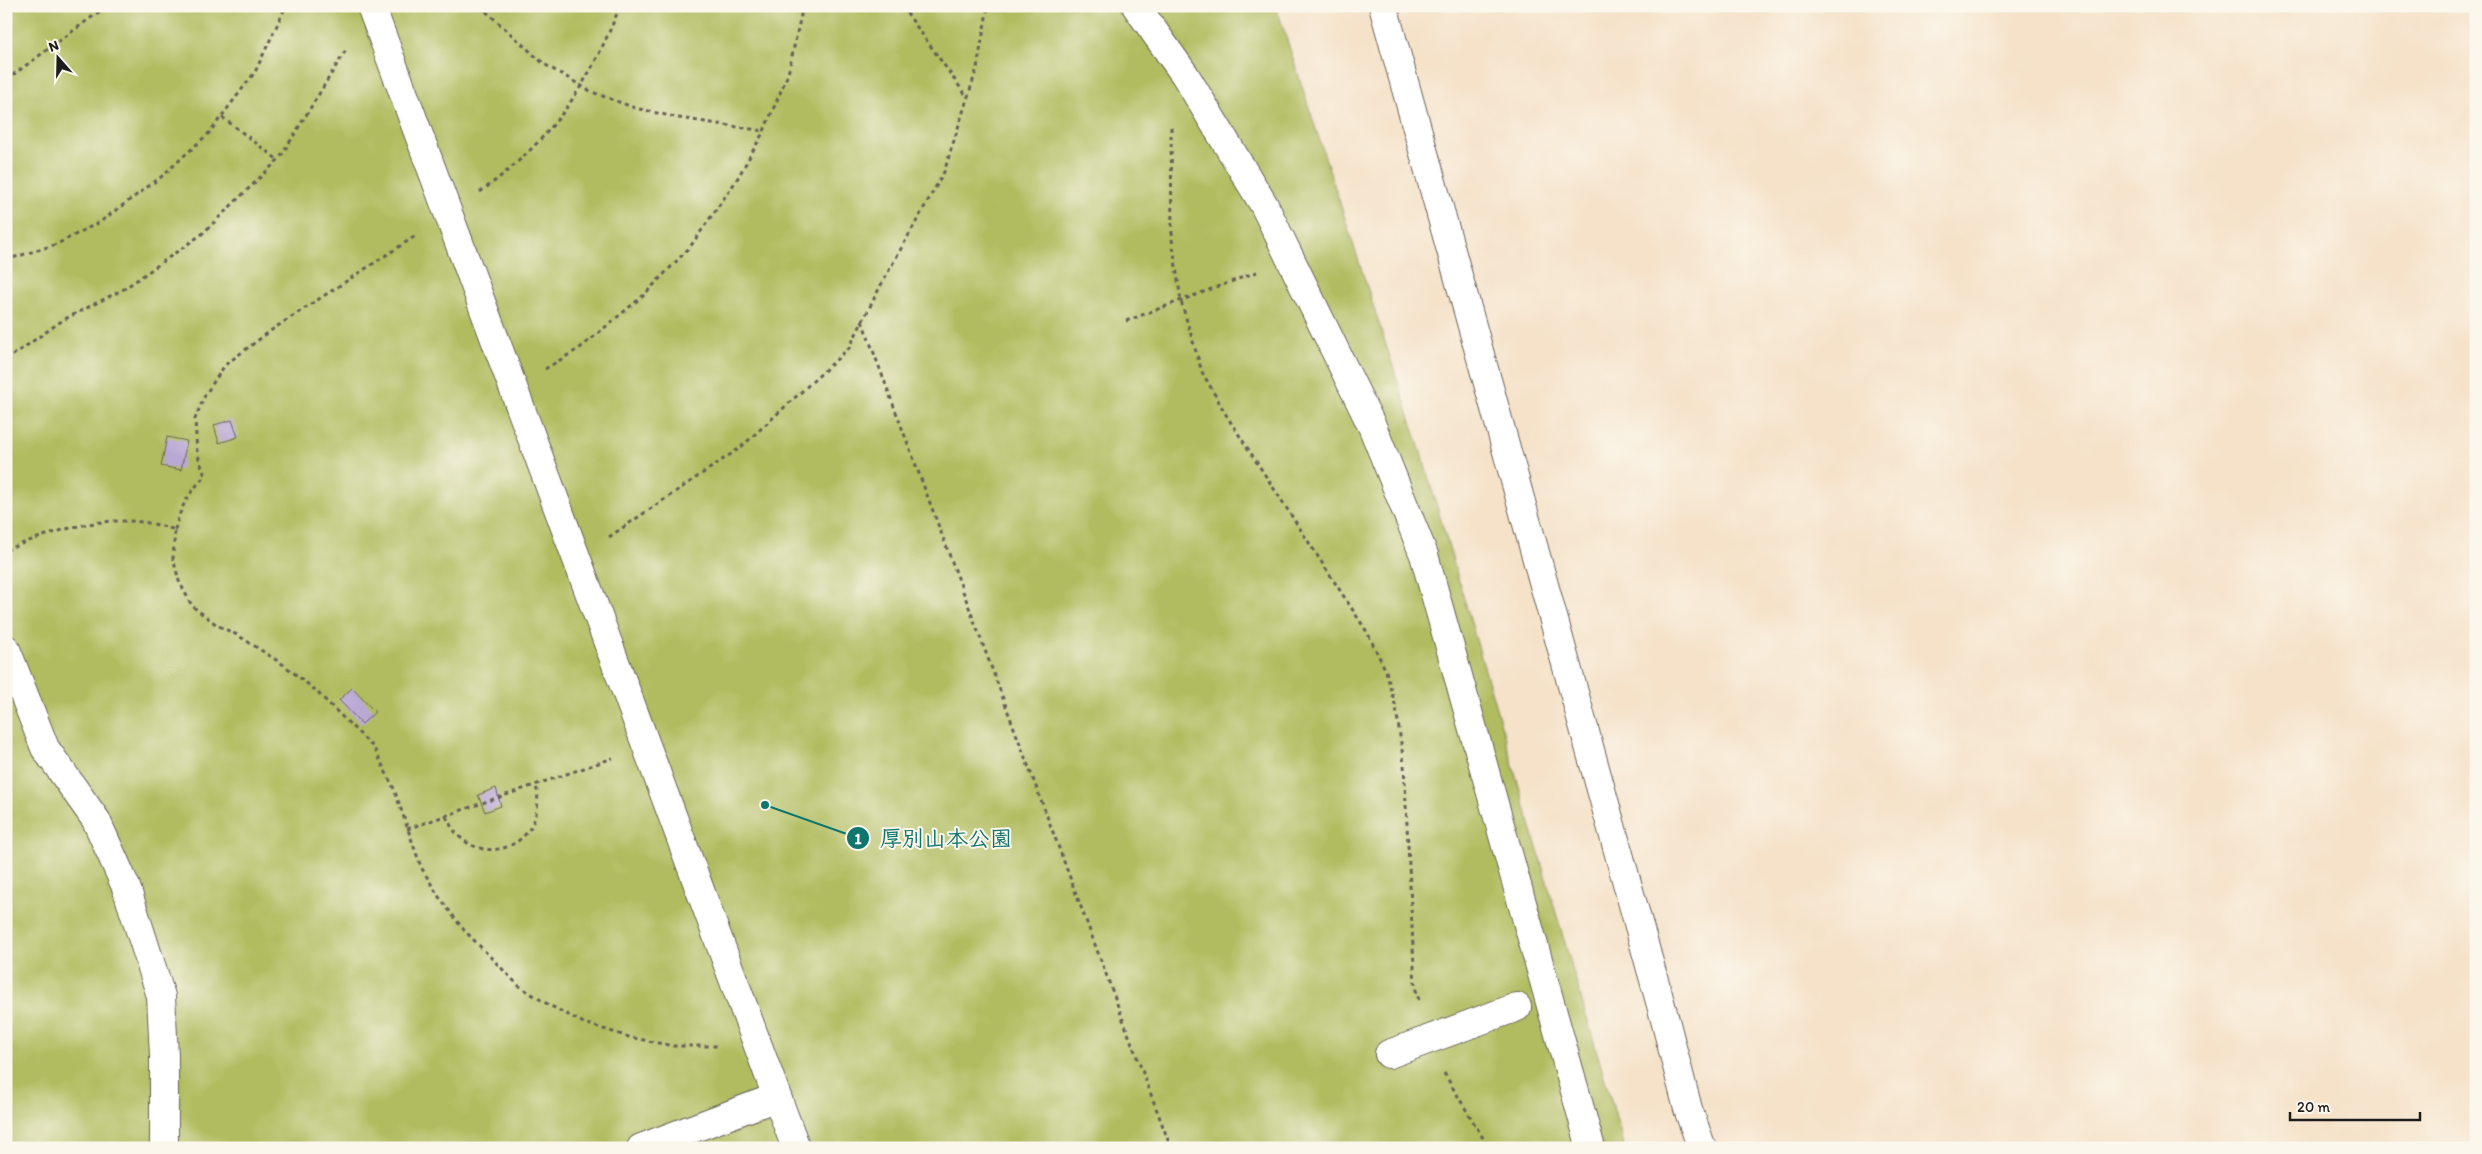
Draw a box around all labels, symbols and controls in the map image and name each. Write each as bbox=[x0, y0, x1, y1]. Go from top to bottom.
north arrow bbox=[32, 32, 82, 82]
text: N bbox=[46, 37, 61, 56]
callout: 厚別山本公園 bbox=[845, 820, 1022, 857]
text: 厚別山本公園 bbox=[880, 825, 1012, 852]
text: 1 bbox=[855, 830, 862, 848]
scale bar bbox=[2290, 1089, 2420, 1121]
text: 20 m bbox=[2297, 1098, 2331, 1116]

